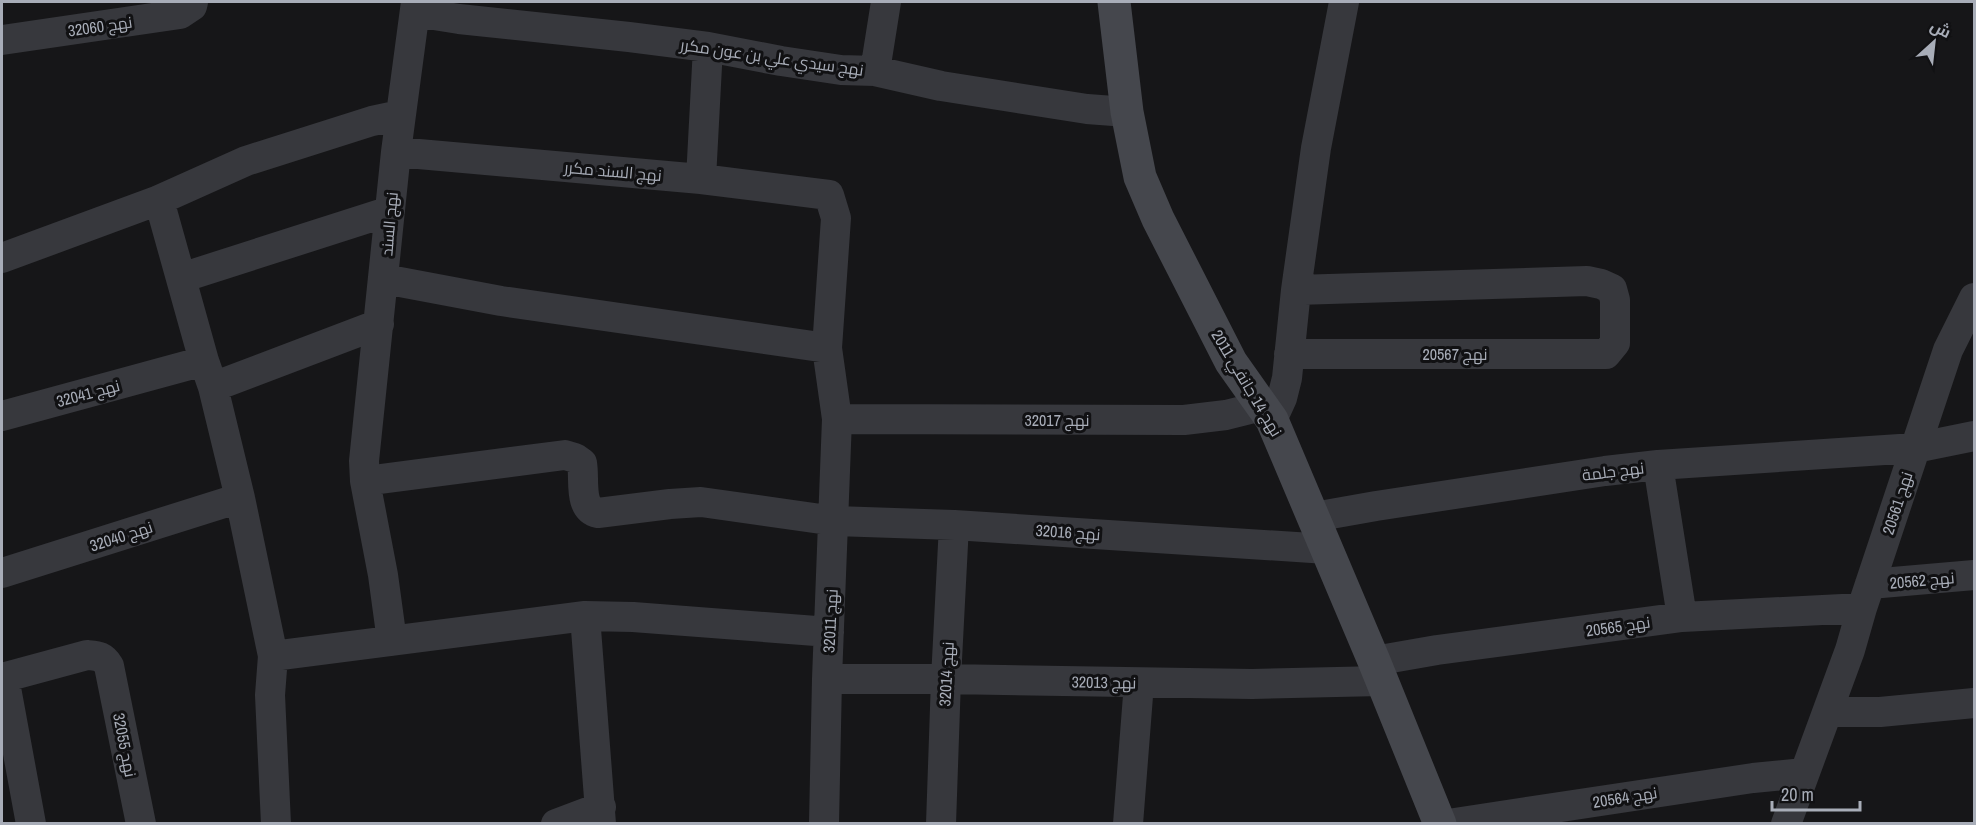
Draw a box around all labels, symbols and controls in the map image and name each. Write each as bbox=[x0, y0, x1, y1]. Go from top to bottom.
street label: نهج 32060 bbox=[66, 11, 134, 42]
north arrow bbox=[1904, 12, 1964, 72]
text: ش bbox=[1927, 14, 1955, 43]
street label: نهج سيدي علي بن عون مكرر bbox=[678, 33, 865, 84]
street label: نهج السند مكرر bbox=[562, 156, 663, 187]
street label: نهج السند bbox=[375, 191, 404, 257]
street label: نهج 14 جانفي 2011 bbox=[1204, 326, 1288, 442]
street label: نهج 20567 bbox=[1422, 343, 1488, 366]
street label: نهج 32041 bbox=[54, 374, 123, 413]
street label: نهج 32017 bbox=[1024, 409, 1090, 432]
street label: نهج جلمة bbox=[1581, 456, 1645, 487]
street label: نهج 20561 bbox=[1876, 469, 1918, 538]
street label: نهج 32040 bbox=[87, 515, 156, 557]
street label: نهج 32016 bbox=[1035, 519, 1101, 546]
street label: نهج 20562 bbox=[1889, 566, 1955, 595]
street label: نهج 32011 bbox=[817, 588, 844, 654]
street label: نهج 20565 bbox=[1584, 611, 1652, 642]
street label: نهج 32014 bbox=[933, 641, 960, 707]
street label: نهج 32013 bbox=[1071, 670, 1137, 695]
street label: نهج 32055 bbox=[107, 711, 142, 779]
scale bar bbox=[1772, 774, 1860, 812]
street label: نهج 20564 bbox=[1591, 781, 1659, 814]
text: 20 m bbox=[1781, 782, 1814, 807]

